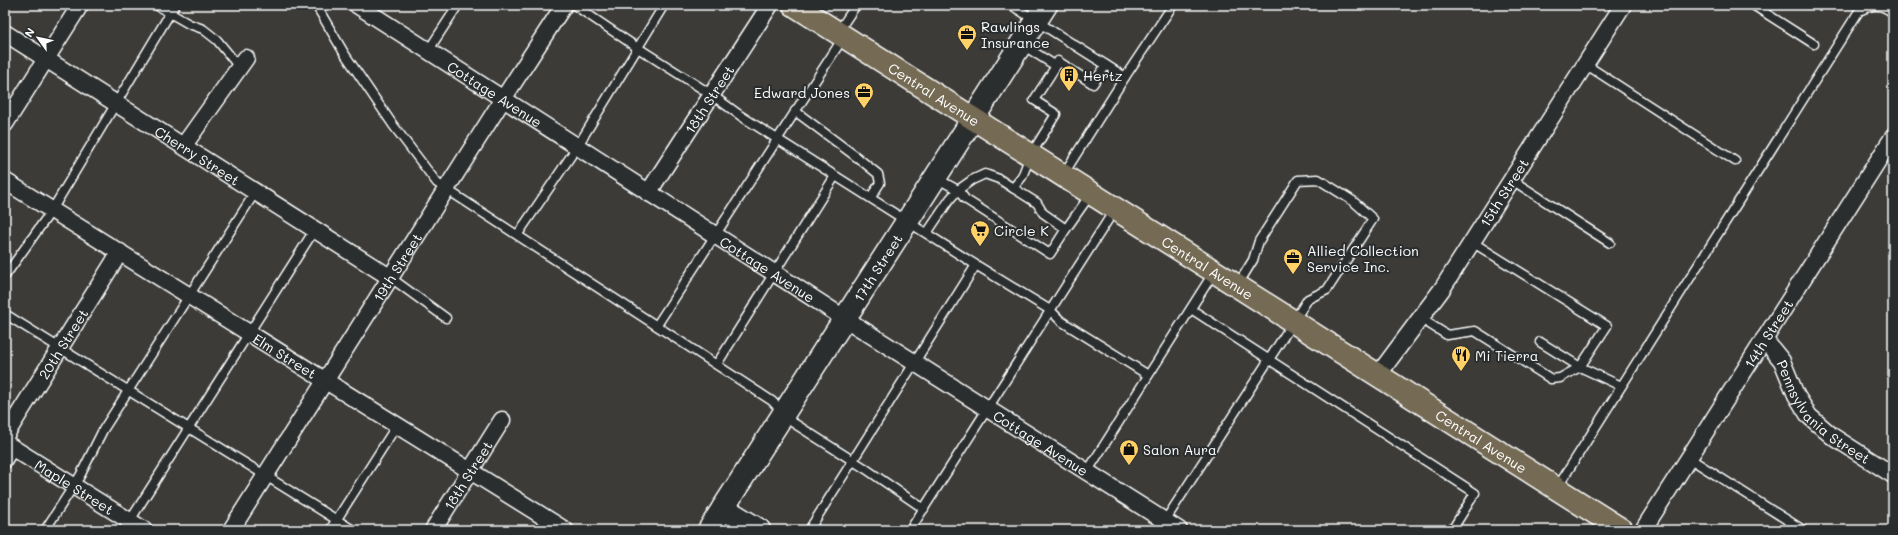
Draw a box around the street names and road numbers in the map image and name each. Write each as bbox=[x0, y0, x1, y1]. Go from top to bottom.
street label: Cottage Avenue bbox=[444, 56, 546, 131]
street label: Central Avenue bbox=[885, 58, 984, 130]
street label: 18th Street bbox=[680, 61, 738, 137]
street label: Cherry Street bbox=[151, 121, 244, 189]
street label: 15th Street bbox=[1475, 154, 1533, 230]
street label: 19th Street bbox=[368, 229, 426, 305]
street label: 17th Street bbox=[849, 230, 906, 305]
street label: Cottage Avenue bbox=[716, 231, 819, 306]
street label: Central Avenue bbox=[1158, 231, 1257, 303]
street label: 14th Street bbox=[1739, 296, 1797, 371]
street label: 20th Street bbox=[34, 305, 92, 382]
street label: Elm Street bbox=[250, 328, 321, 383]
street label: Pennsylvania Street bbox=[1773, 357, 1874, 468]
street label: Cottage Avenue bbox=[990, 405, 1092, 480]
street label: Central Avenue bbox=[1432, 405, 1531, 477]
street label: 18th Street bbox=[439, 437, 496, 513]
street label: Maple Street bbox=[31, 455, 118, 518]

